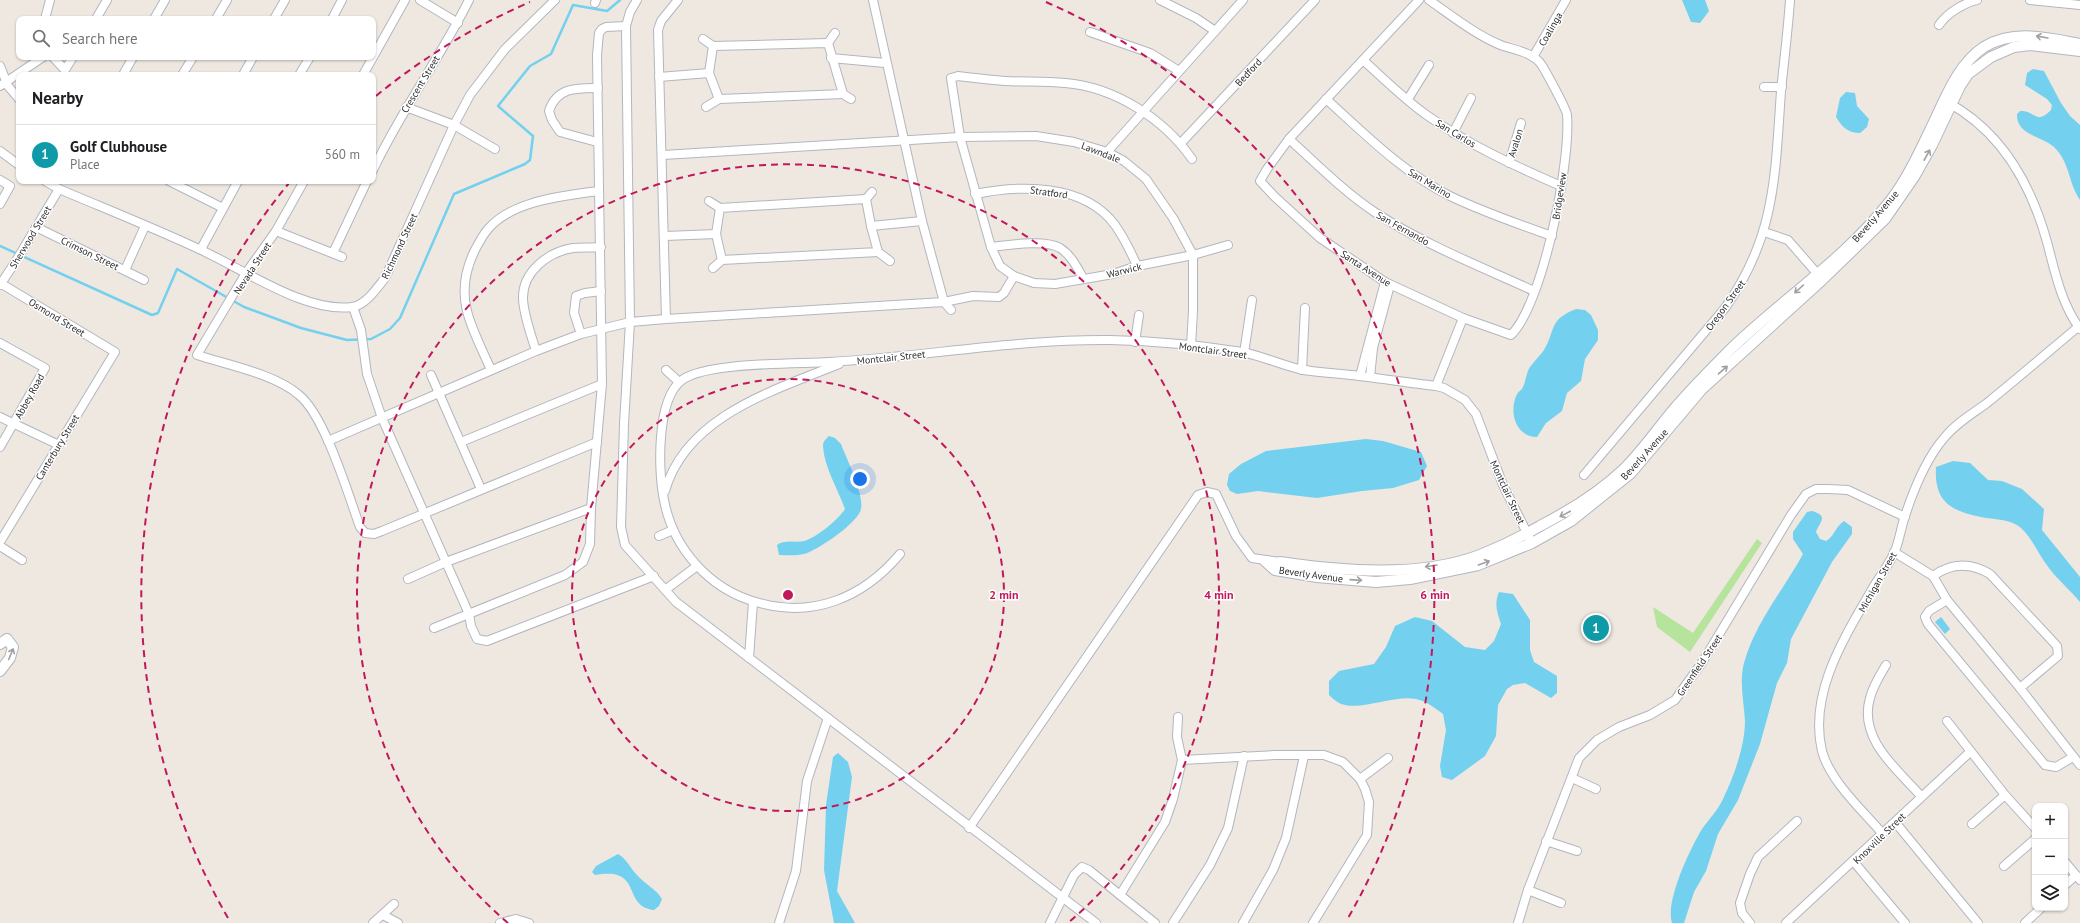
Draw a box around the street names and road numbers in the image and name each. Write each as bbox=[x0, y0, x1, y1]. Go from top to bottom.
street label: Coalinga bbox=[1536, 10, 1565, 49]
street label: Crescent Street bbox=[398, 53, 443, 115]
street label: Bedford bbox=[1232, 56, 1265, 89]
street label: San Carlos bbox=[1433, 116, 1478, 151]
street label: Avalon bbox=[1505, 127, 1526, 159]
street label: Lawndale bbox=[1079, 139, 1122, 166]
street label: San Marino bbox=[1406, 165, 1454, 201]
street label: Bridgeview bbox=[1549, 171, 1570, 220]
street label: Stratford bbox=[1029, 183, 1068, 202]
street label: Beverly Avenue bbox=[1849, 188, 1902, 245]
street label: Sherwood Street bbox=[7, 203, 55, 271]
street label: San Fernando bbox=[1374, 209, 1432, 248]
street label: Richmond Street bbox=[379, 211, 421, 281]
street label: Crimson Street bbox=[59, 234, 121, 273]
street label: Nevada Street bbox=[231, 239, 275, 297]
street label: Santa Avenue bbox=[1338, 247, 1393, 290]
street label: Warwick bbox=[1105, 260, 1143, 281]
street label: Oregon Street bbox=[1703, 277, 1749, 333]
street label: Osmond Street bbox=[26, 295, 88, 340]
street label: Montclair Street bbox=[1178, 339, 1248, 362]
street label: Montclair Street bbox=[856, 347, 926, 368]
street label: Abbey Road bbox=[12, 371, 47, 421]
street label: Canterbury Street bbox=[33, 411, 82, 483]
street label: Beverly Avenue bbox=[1618, 426, 1671, 483]
street label: Montclair Street bbox=[1487, 458, 1528, 527]
street label: Michigan Street bbox=[1855, 549, 1900, 615]
street label: Beverly Avenue bbox=[1278, 564, 1344, 585]
street label: Greenfield Street bbox=[1674, 631, 1725, 699]
street label: Knoxville Street bbox=[1850, 810, 1909, 867]

